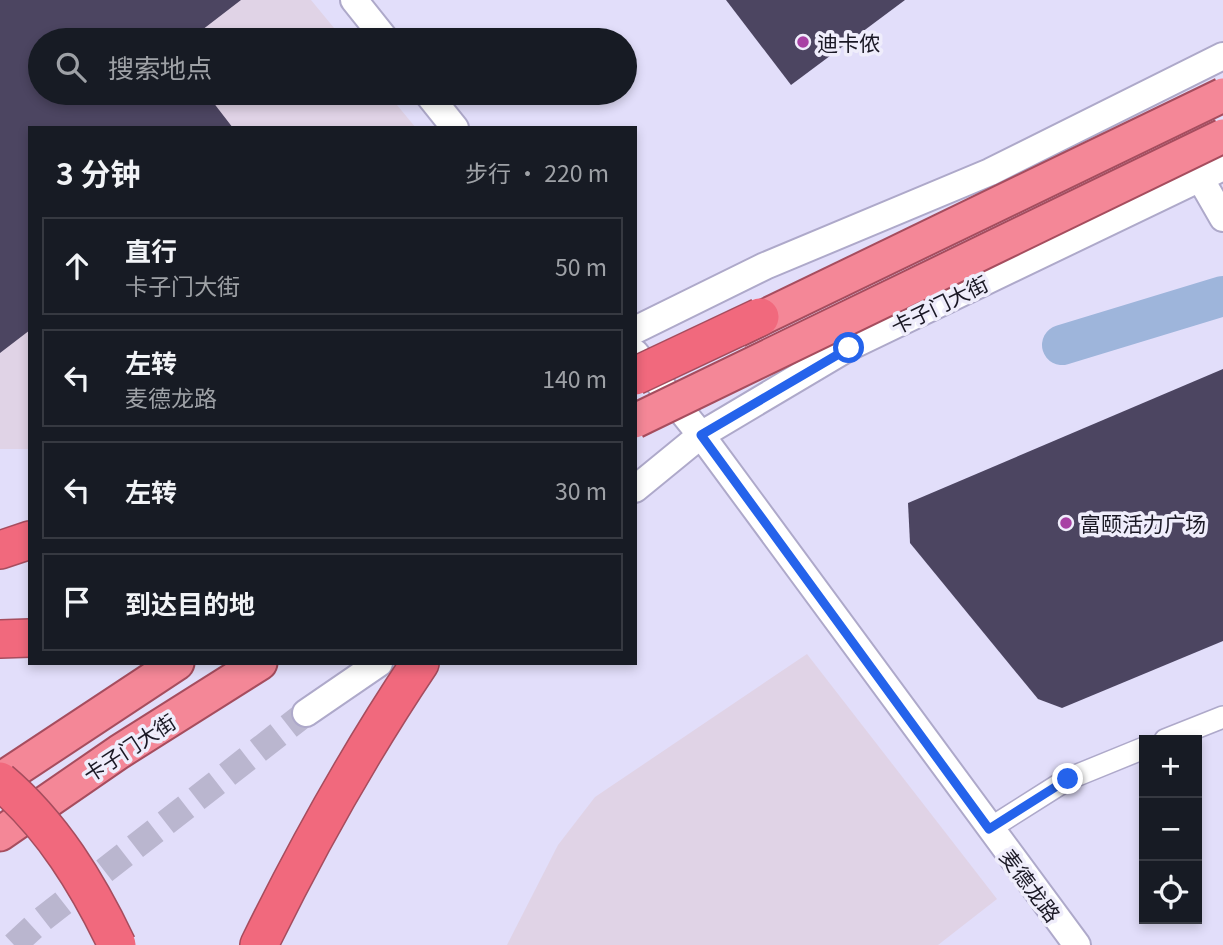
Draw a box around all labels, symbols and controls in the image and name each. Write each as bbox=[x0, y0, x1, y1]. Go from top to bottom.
place label: 迪卡侬 bbox=[817, 27, 880, 57]
search box bbox=[28, 28, 637, 105]
marker: 迪卡侬 bbox=[795, 34, 811, 50]
icon: search bbox=[52, 48, 90, 86]
text: 搜索地点 bbox=[108, 48, 212, 85]
text: 3 分钟 bbox=[56, 150, 141, 194]
text: 步行 · 220 m bbox=[465, 155, 609, 189]
text: 直行 bbox=[125, 231, 177, 268]
icon: ahead bbox=[58, 247, 96, 285]
text: 50 m bbox=[555, 249, 607, 283]
text: 卡子门大街 bbox=[125, 268, 240, 302]
street label: 卡子门大街 bbox=[885, 268, 993, 340]
route start bbox=[833, 332, 864, 363]
text: 左转 bbox=[125, 343, 177, 380]
icon: left bbox=[58, 359, 96, 397]
text: 140 m bbox=[542, 361, 607, 395]
text: 麦德龙路 bbox=[125, 380, 217, 414]
icon: left bbox=[58, 471, 96, 509]
text: 左转 bbox=[125, 472, 177, 509]
text: 30 m bbox=[555, 473, 607, 507]
place label: 富颐活力广场 bbox=[1080, 508, 1206, 538]
marker: 富颐活力广场 bbox=[1058, 515, 1074, 531]
icon: arrive bbox=[58, 583, 96, 621]
text: 到达目的地 bbox=[125, 584, 255, 621]
street label: 卡子门大街 bbox=[77, 706, 181, 788]
map controls bbox=[1139, 735, 1202, 924]
button: + bbox=[1139, 735, 1202, 798]
route end bbox=[1052, 763, 1083, 794]
button: − bbox=[1139, 798, 1202, 861]
street label: 麦德龙路 bbox=[994, 842, 1068, 928]
button: locate bbox=[1139, 861, 1202, 924]

